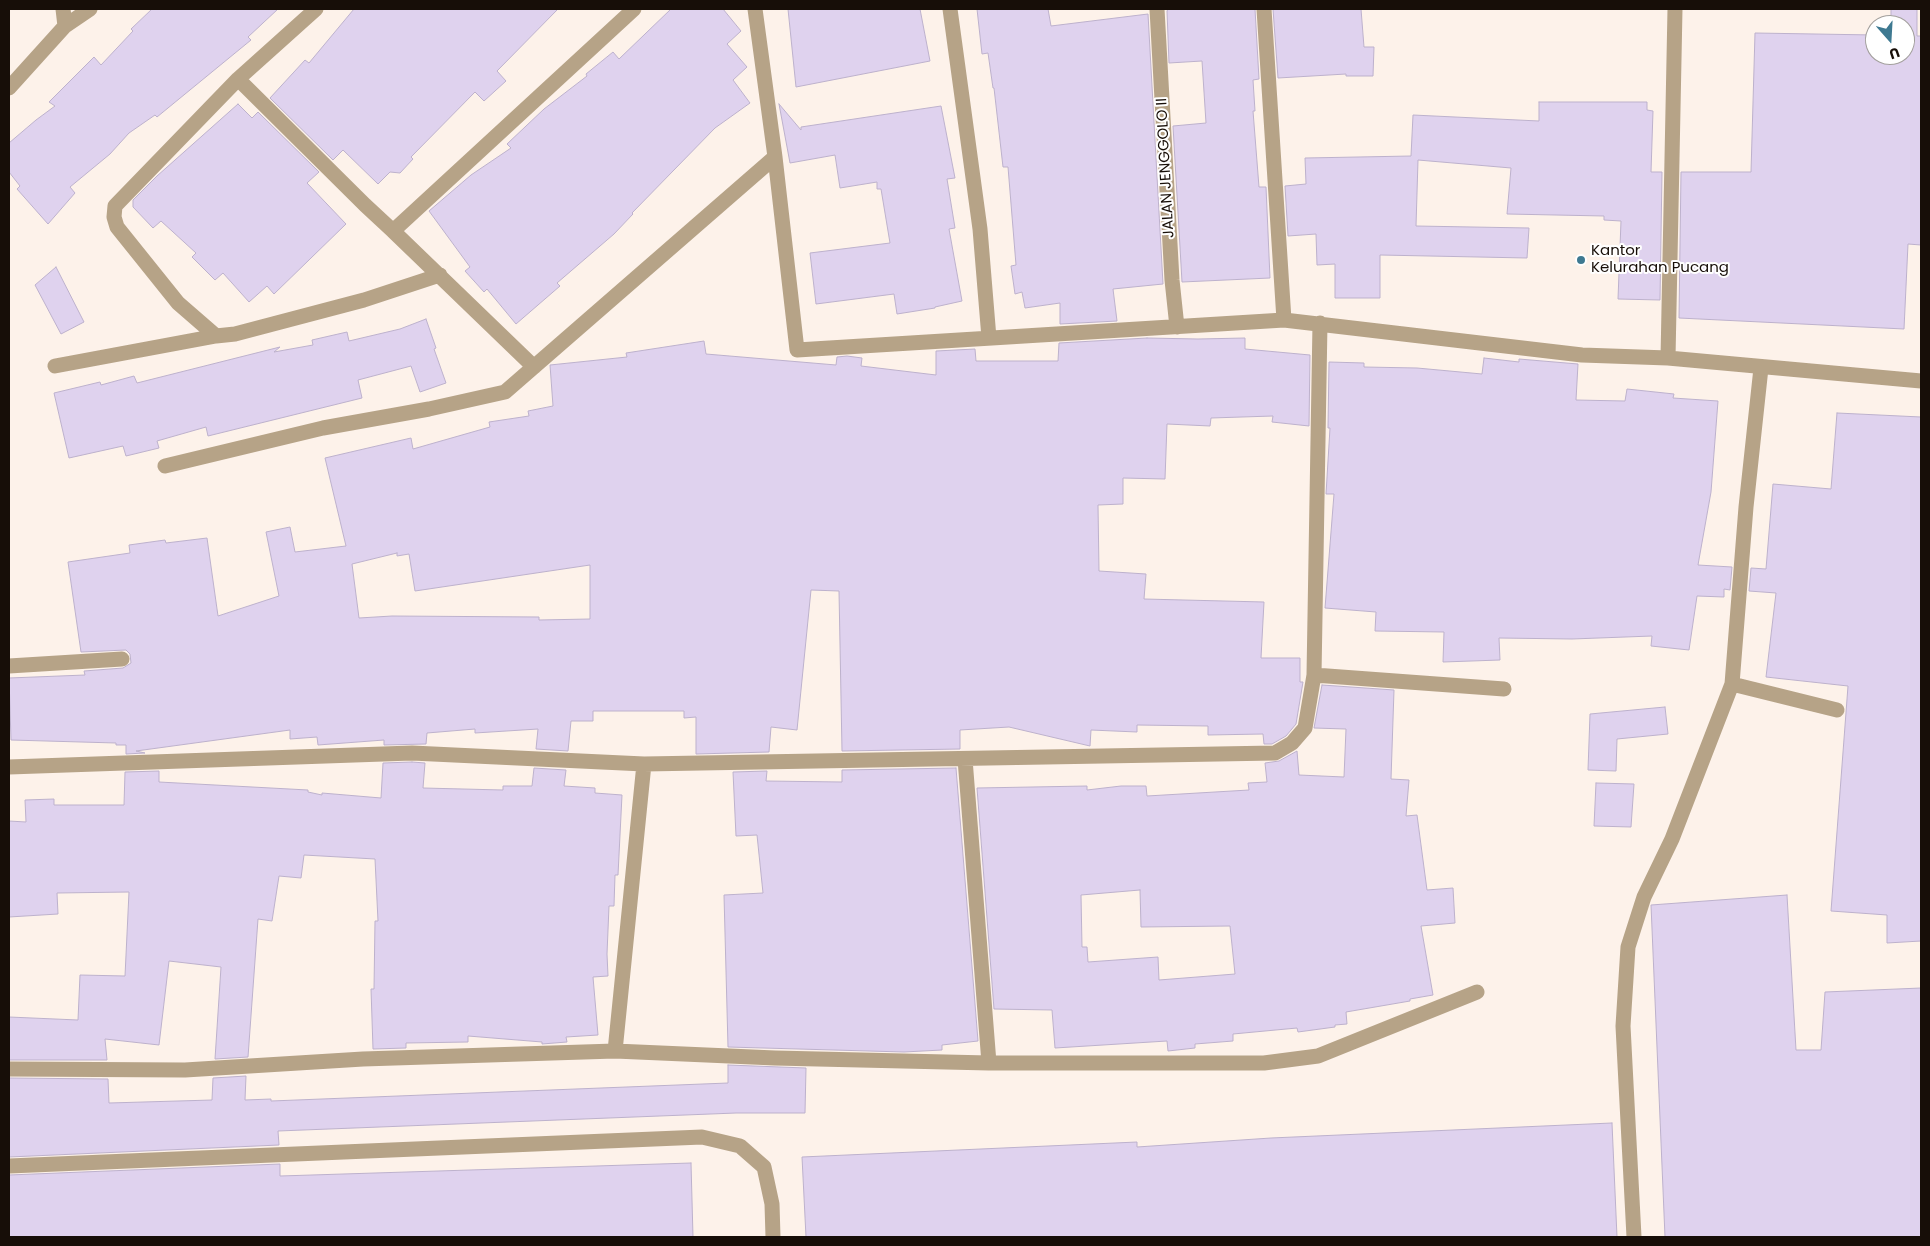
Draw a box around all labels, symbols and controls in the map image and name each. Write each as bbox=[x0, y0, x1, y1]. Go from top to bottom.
north arrow bbox=[1865, 15, 1915, 65]
text: U bbox=[1887, 42, 1902, 64]
street label: JALAN JENGGOLO II bbox=[1153, 98, 1179, 238]
place label: Kantor Kelurahan Pucang bbox=[1591, 242, 1729, 277]
marker: Kantor Kelurahan Pucang bbox=[1575, 254, 1587, 266]

